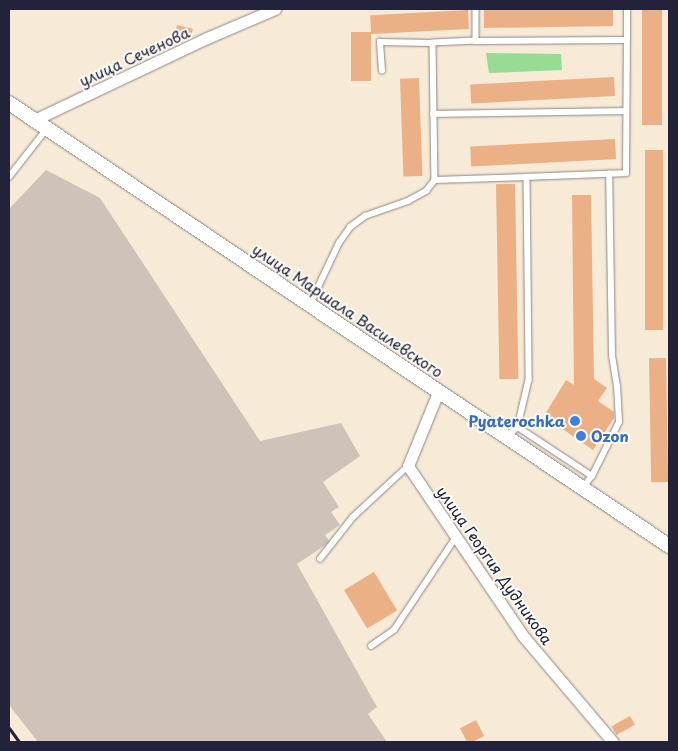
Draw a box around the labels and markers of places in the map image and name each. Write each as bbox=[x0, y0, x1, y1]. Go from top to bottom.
place label: Pyaterochka bbox=[468, 412, 565, 430]
marker: Pyaterochka bbox=[569, 415, 581, 427]
place label: Ozon bbox=[591, 427, 629, 445]
marker: Ozon bbox=[575, 430, 587, 442]

